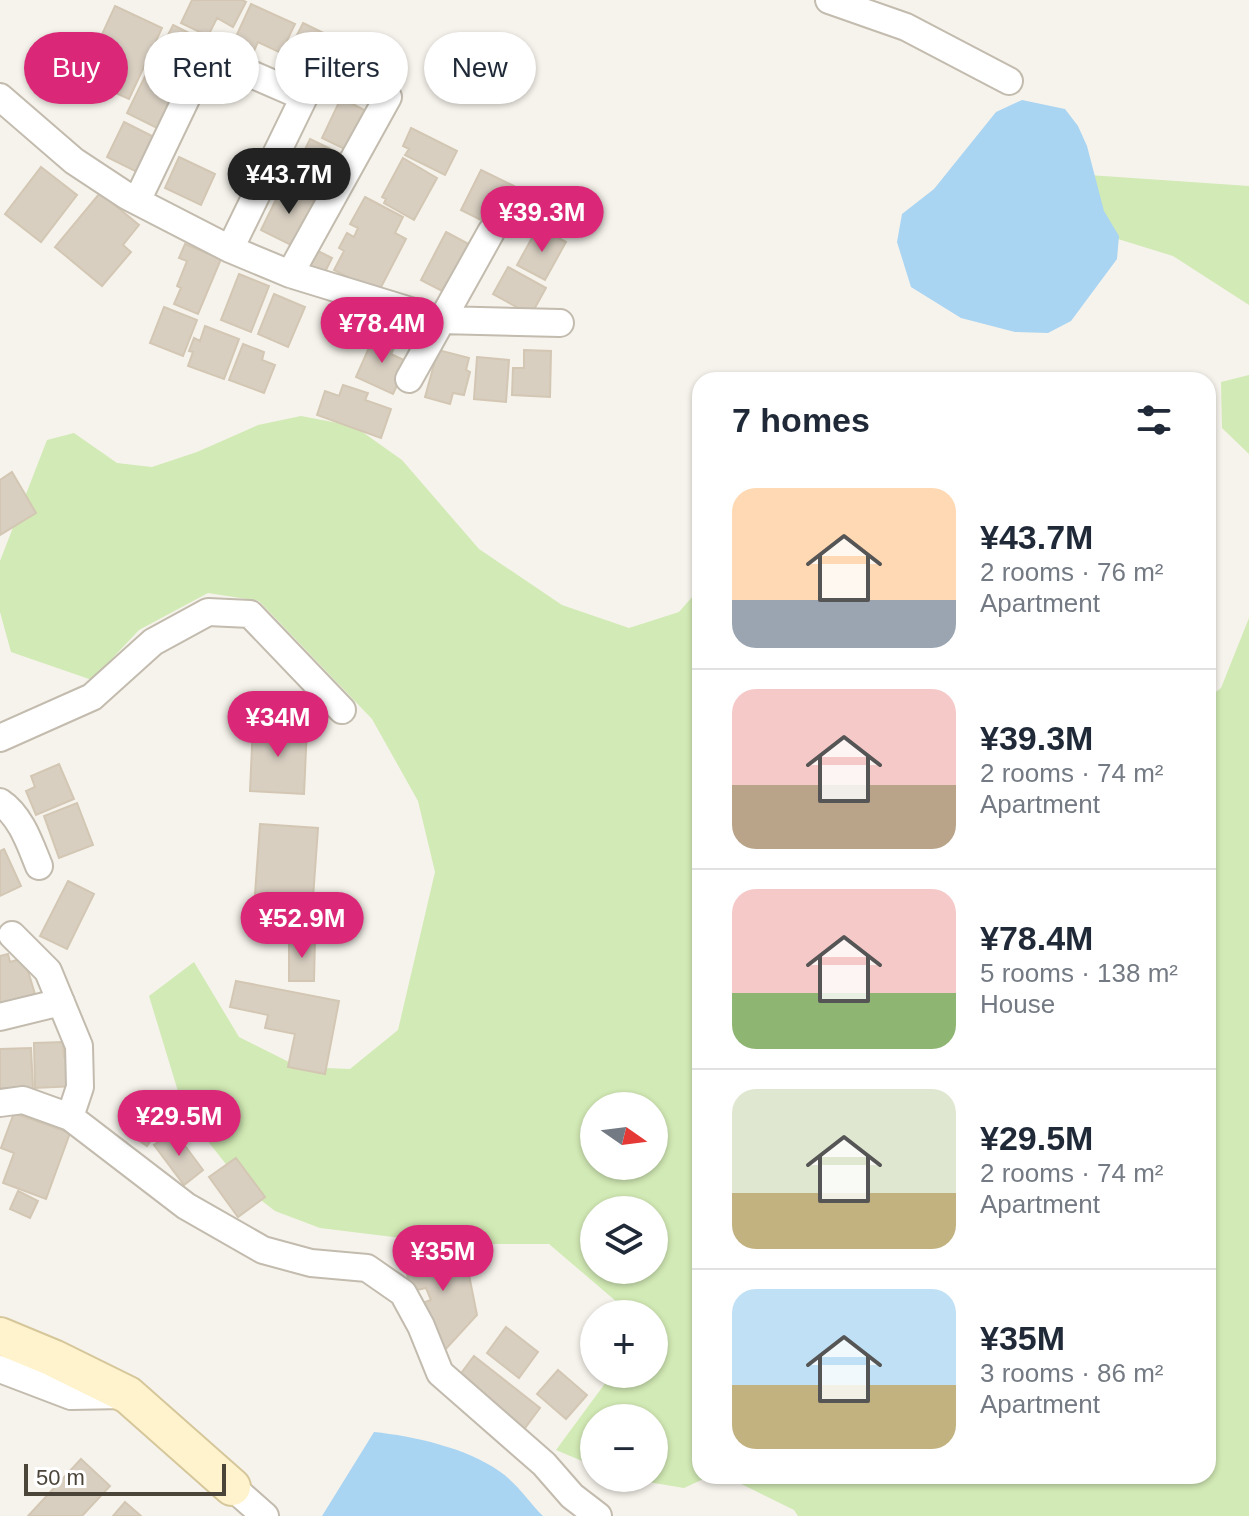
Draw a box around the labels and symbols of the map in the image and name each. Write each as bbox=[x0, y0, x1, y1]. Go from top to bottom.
pin: ¥43.7M bbox=[224, 148, 354, 216]
pin: ¥39.3M bbox=[477, 186, 607, 254]
pin: ¥78.4M bbox=[317, 297, 447, 365]
pin: ¥34M bbox=[231, 691, 325, 759]
pin: ¥52.9M bbox=[237, 892, 367, 960]
pin: ¥29.5M bbox=[114, 1090, 244, 1158]
north arrow bbox=[580, 1092, 668, 1180]
pin: ¥35M bbox=[396, 1225, 490, 1293]
scale bar bbox=[24, 1460, 226, 1496]

